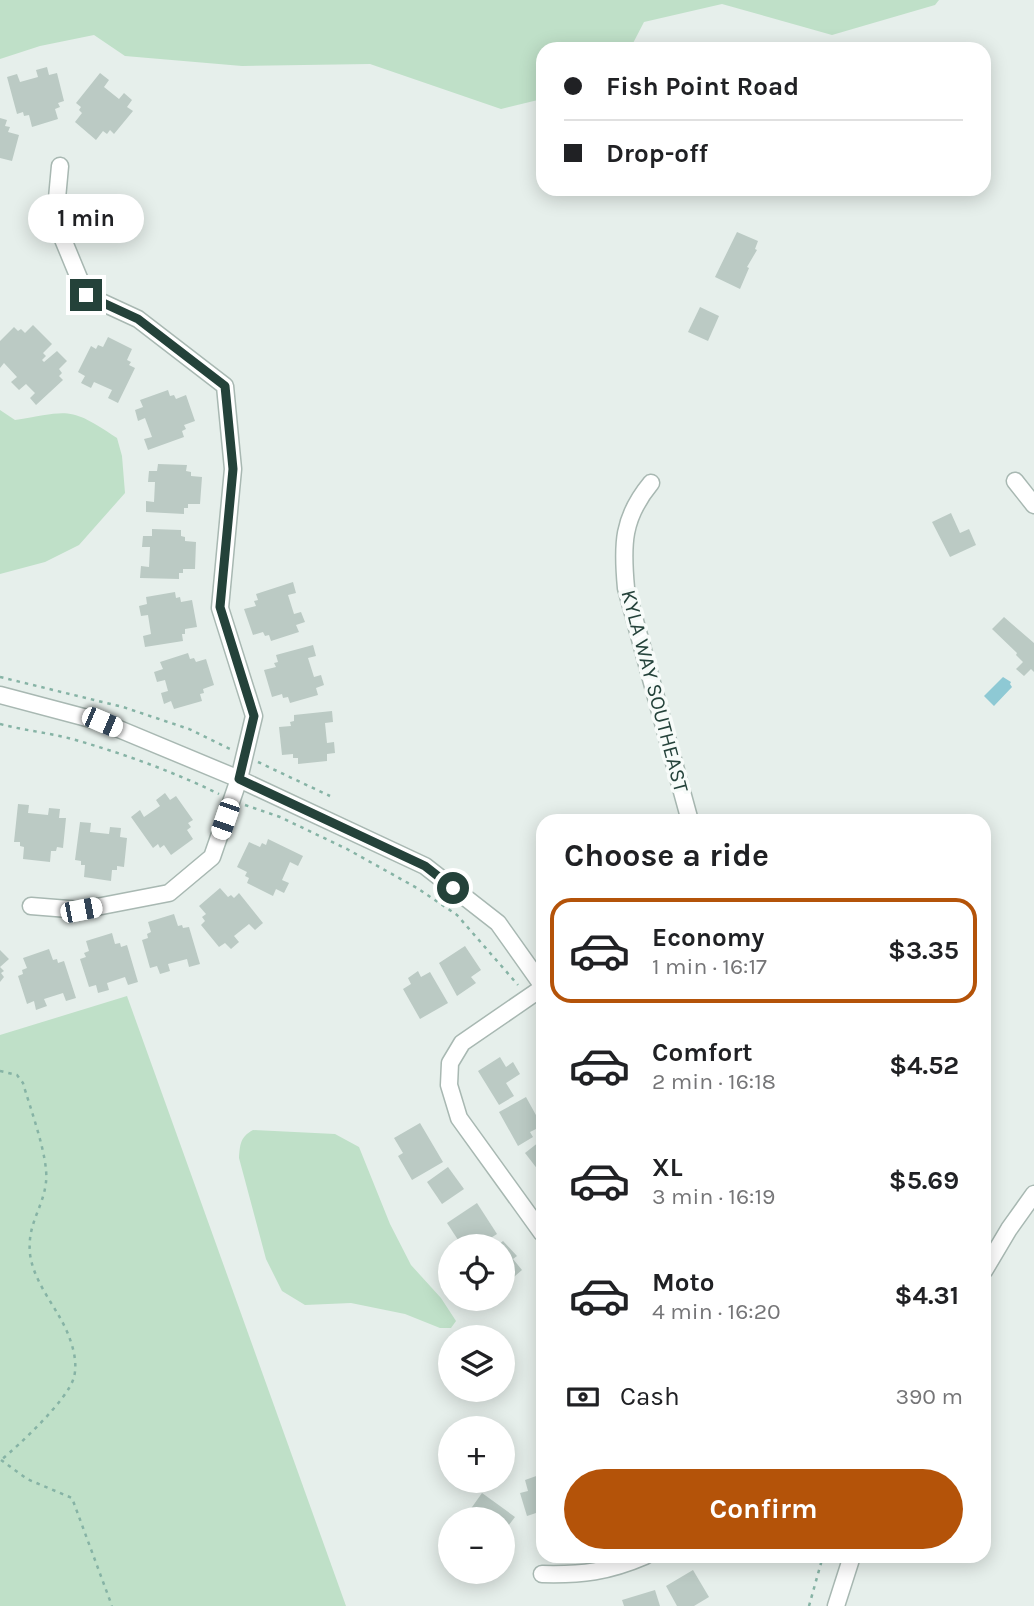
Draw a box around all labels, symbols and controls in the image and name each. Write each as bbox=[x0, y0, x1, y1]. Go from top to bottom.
text: Fish Point Road bbox=[606, 71, 799, 102]
text: Drop-off bbox=[606, 138, 708, 169]
callout: 1 min bbox=[28, 194, 144, 243]
text: 1 min bbox=[57, 205, 115, 232]
route end bbox=[70, 279, 102, 311]
street label: KYLA WAY SOUTHEAST bbox=[616, 587, 694, 795]
car bbox=[79, 704, 126, 740]
car bbox=[209, 796, 242, 842]
text: Choose a ride bbox=[564, 837, 769, 874]
route start bbox=[437, 872, 469, 904]
car bbox=[59, 896, 104, 924]
icon: car bbox=[568, 919, 631, 982]
text: Economy bbox=[652, 922, 764, 953]
text: $3.35 bbox=[888, 935, 959, 966]
text: 1 min · 16:17 bbox=[652, 953, 767, 980]
icon: car bbox=[568, 1034, 631, 1097]
text: Comfort bbox=[652, 1037, 753, 1068]
text: $4.52 bbox=[889, 1050, 959, 1081]
text: 2 min · 16:18 bbox=[652, 1068, 776, 1095]
icon: car bbox=[568, 1149, 631, 1212]
text: XL bbox=[652, 1152, 683, 1183]
text: $5.69 bbox=[889, 1165, 959, 1196]
text: 3 min · 16:19 bbox=[652, 1183, 775, 1210]
map controls bbox=[438, 1234, 515, 1584]
button: locate bbox=[438, 1234, 515, 1311]
icon: car bbox=[568, 1264, 631, 1327]
text: Moto bbox=[652, 1267, 714, 1298]
text: $4.31 bbox=[895, 1280, 959, 1311]
text: 4 min · 16:20 bbox=[652, 1298, 781, 1325]
button: layers bbox=[438, 1325, 515, 1402]
icon: cash bbox=[564, 1378, 602, 1416]
text: Cash bbox=[620, 1381, 680, 1412]
text: 390 m bbox=[895, 1383, 963, 1410]
button: + bbox=[438, 1416, 515, 1493]
button: Confirm bbox=[564, 1469, 963, 1549]
button: − bbox=[438, 1507, 515, 1584]

